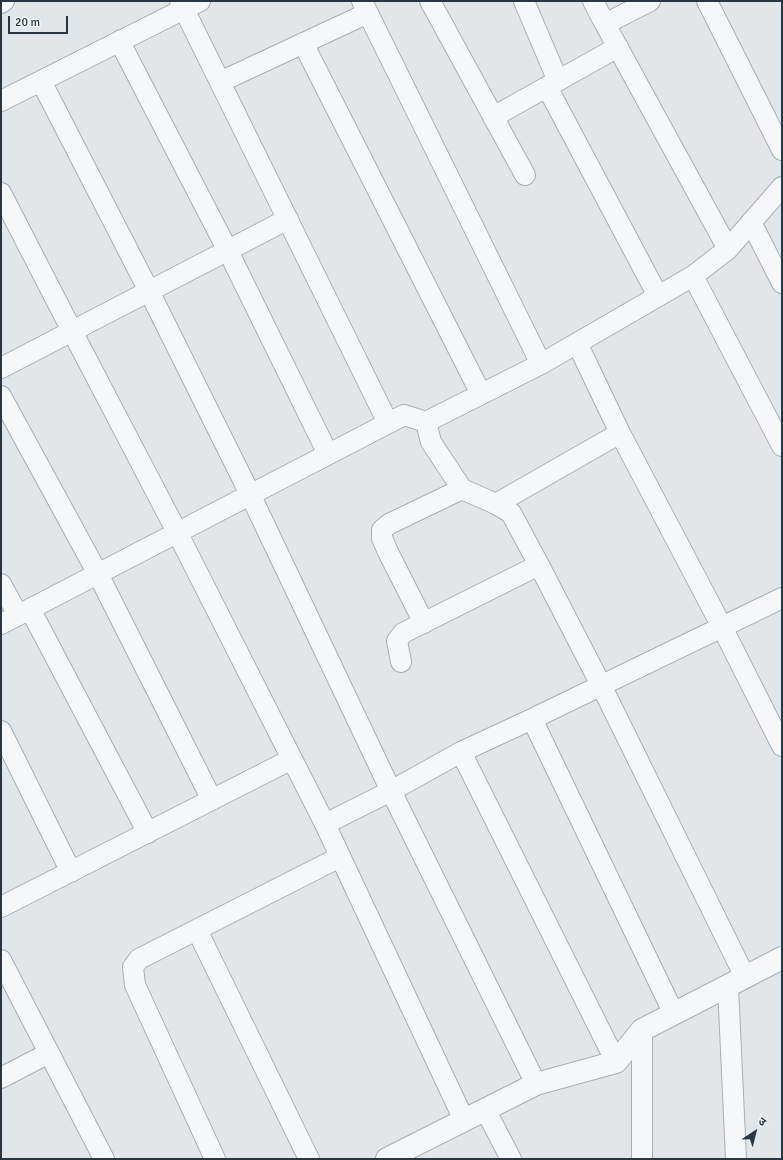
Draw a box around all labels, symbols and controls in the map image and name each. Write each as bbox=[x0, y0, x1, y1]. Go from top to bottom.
scale bar bbox=[10, 8, 70, 34]
text: 20 m bbox=[15, 15, 40, 30]
north arrow bbox=[735, 1112, 775, 1152]
text: उ bbox=[756, 1115, 769, 1129]

